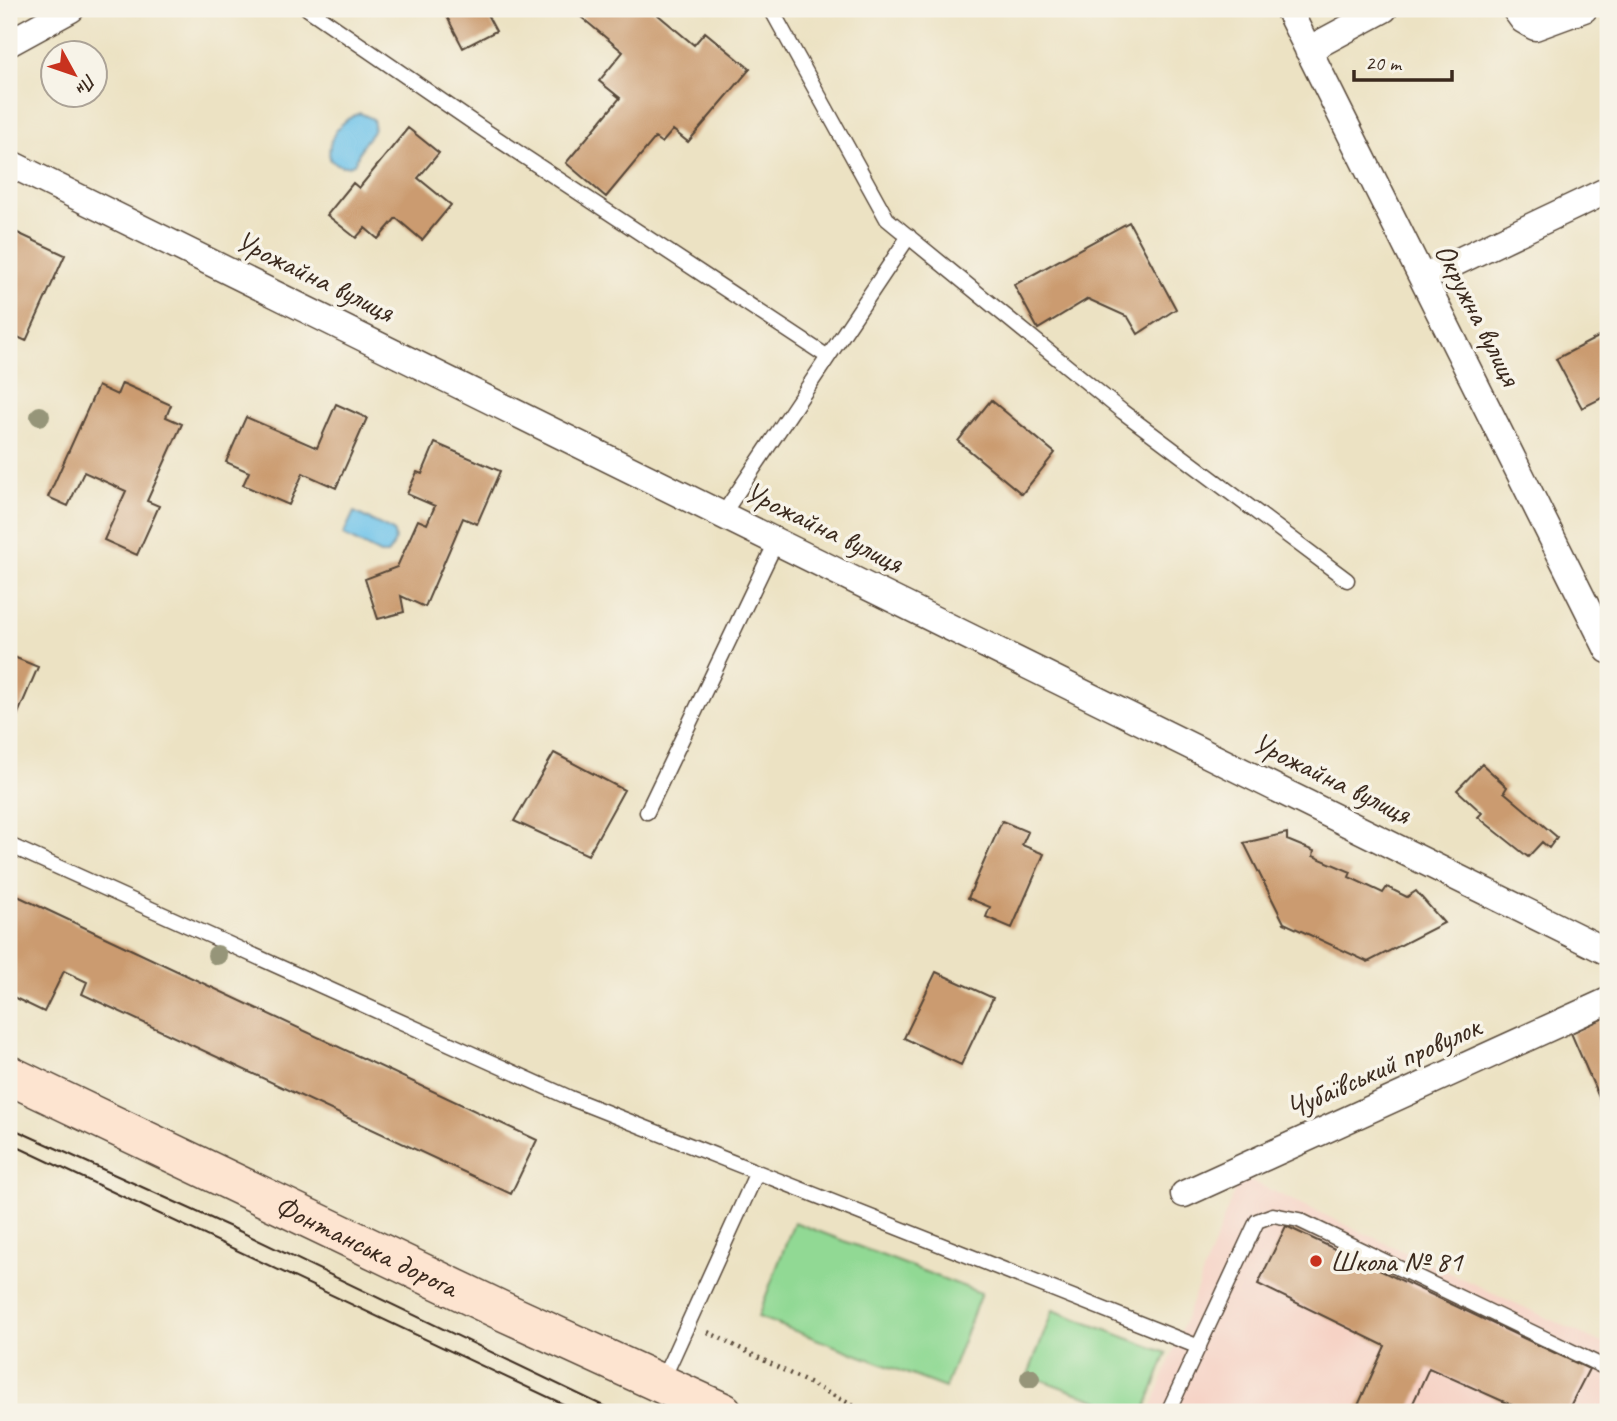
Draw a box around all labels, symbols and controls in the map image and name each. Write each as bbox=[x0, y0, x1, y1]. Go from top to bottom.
north arrow bbox=[38, 38, 108, 108]
scale bar bbox=[1354, 38, 1452, 82]
text: 20 m bbox=[1365, 50, 1403, 76]
text: Пн bbox=[70, 69, 102, 101]
street label: Урожайна вулиця bbox=[230, 221, 401, 331]
street label: Окружна вулиця bbox=[1426, 237, 1531, 394]
street label: Урожайна вулиця bbox=[739, 472, 910, 582]
street label: Урожайна вулиця bbox=[1247, 723, 1418, 833]
street label: Чубаївський провулок bbox=[1280, 1006, 1488, 1127]
street label: Фонтанська дорога bbox=[269, 1186, 466, 1307]
place label: Школа № 81 bbox=[1330, 1242, 1464, 1280]
marker: Школа № 81 bbox=[1308, 1253, 1324, 1269]

